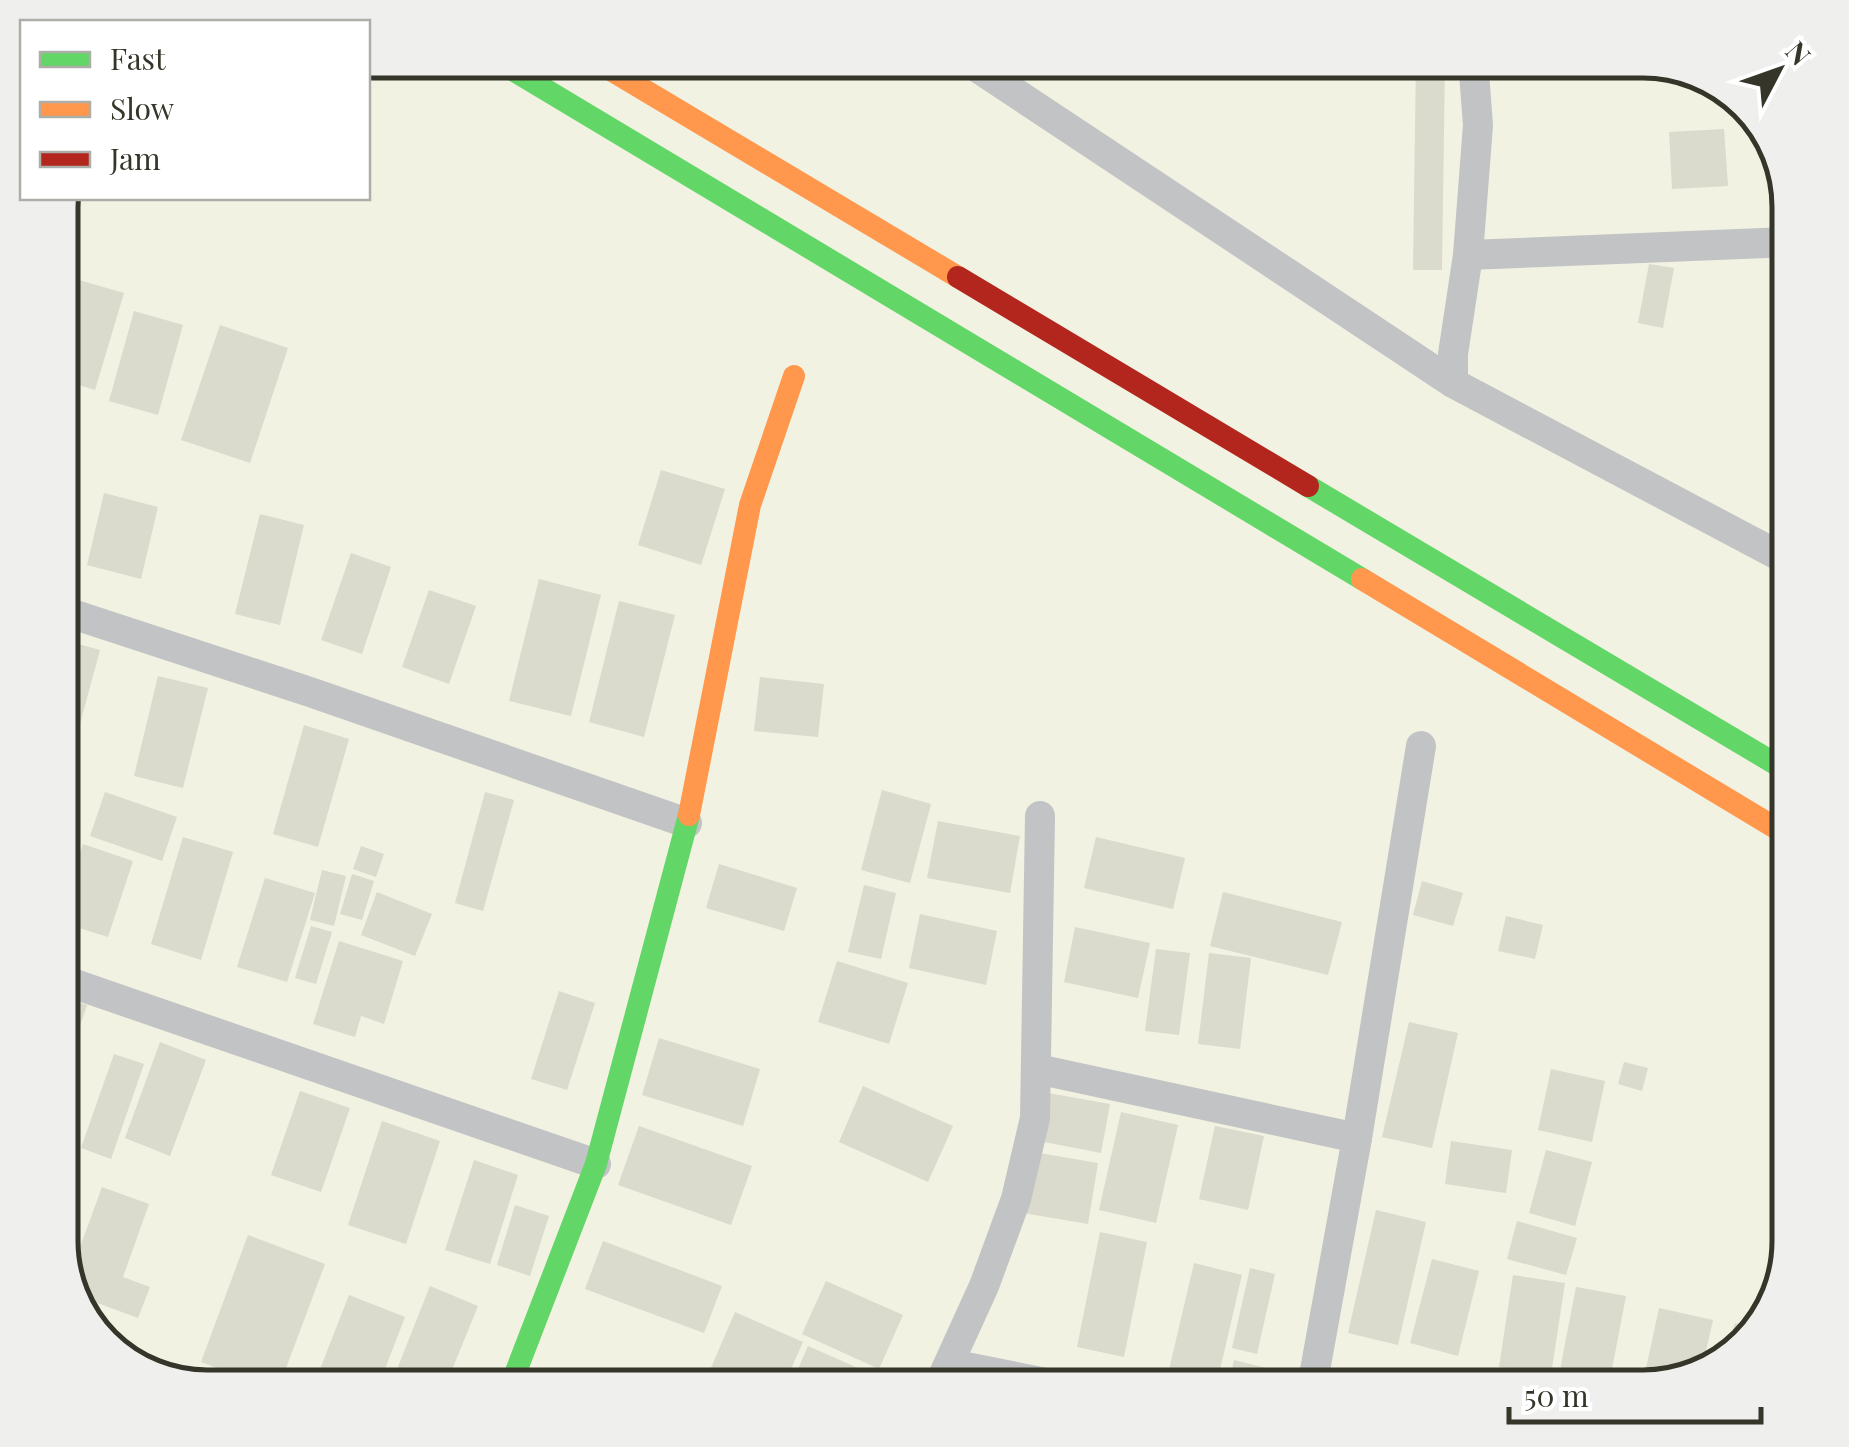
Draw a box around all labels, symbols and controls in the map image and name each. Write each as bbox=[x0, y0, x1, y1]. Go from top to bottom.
legend bbox=[20, 20, 370, 200]
north arrow bbox=[1729, 20, 1829, 120]
text: N bbox=[1778, 33, 1820, 72]
text: Fast bbox=[110, 38, 166, 78]
text: Slow bbox=[110, 88, 175, 128]
text: Jam bbox=[109, 138, 161, 178]
scale bar bbox=[1509, 1362, 1762, 1424]
text: 50 m bbox=[1524, 1375, 1589, 1415]

